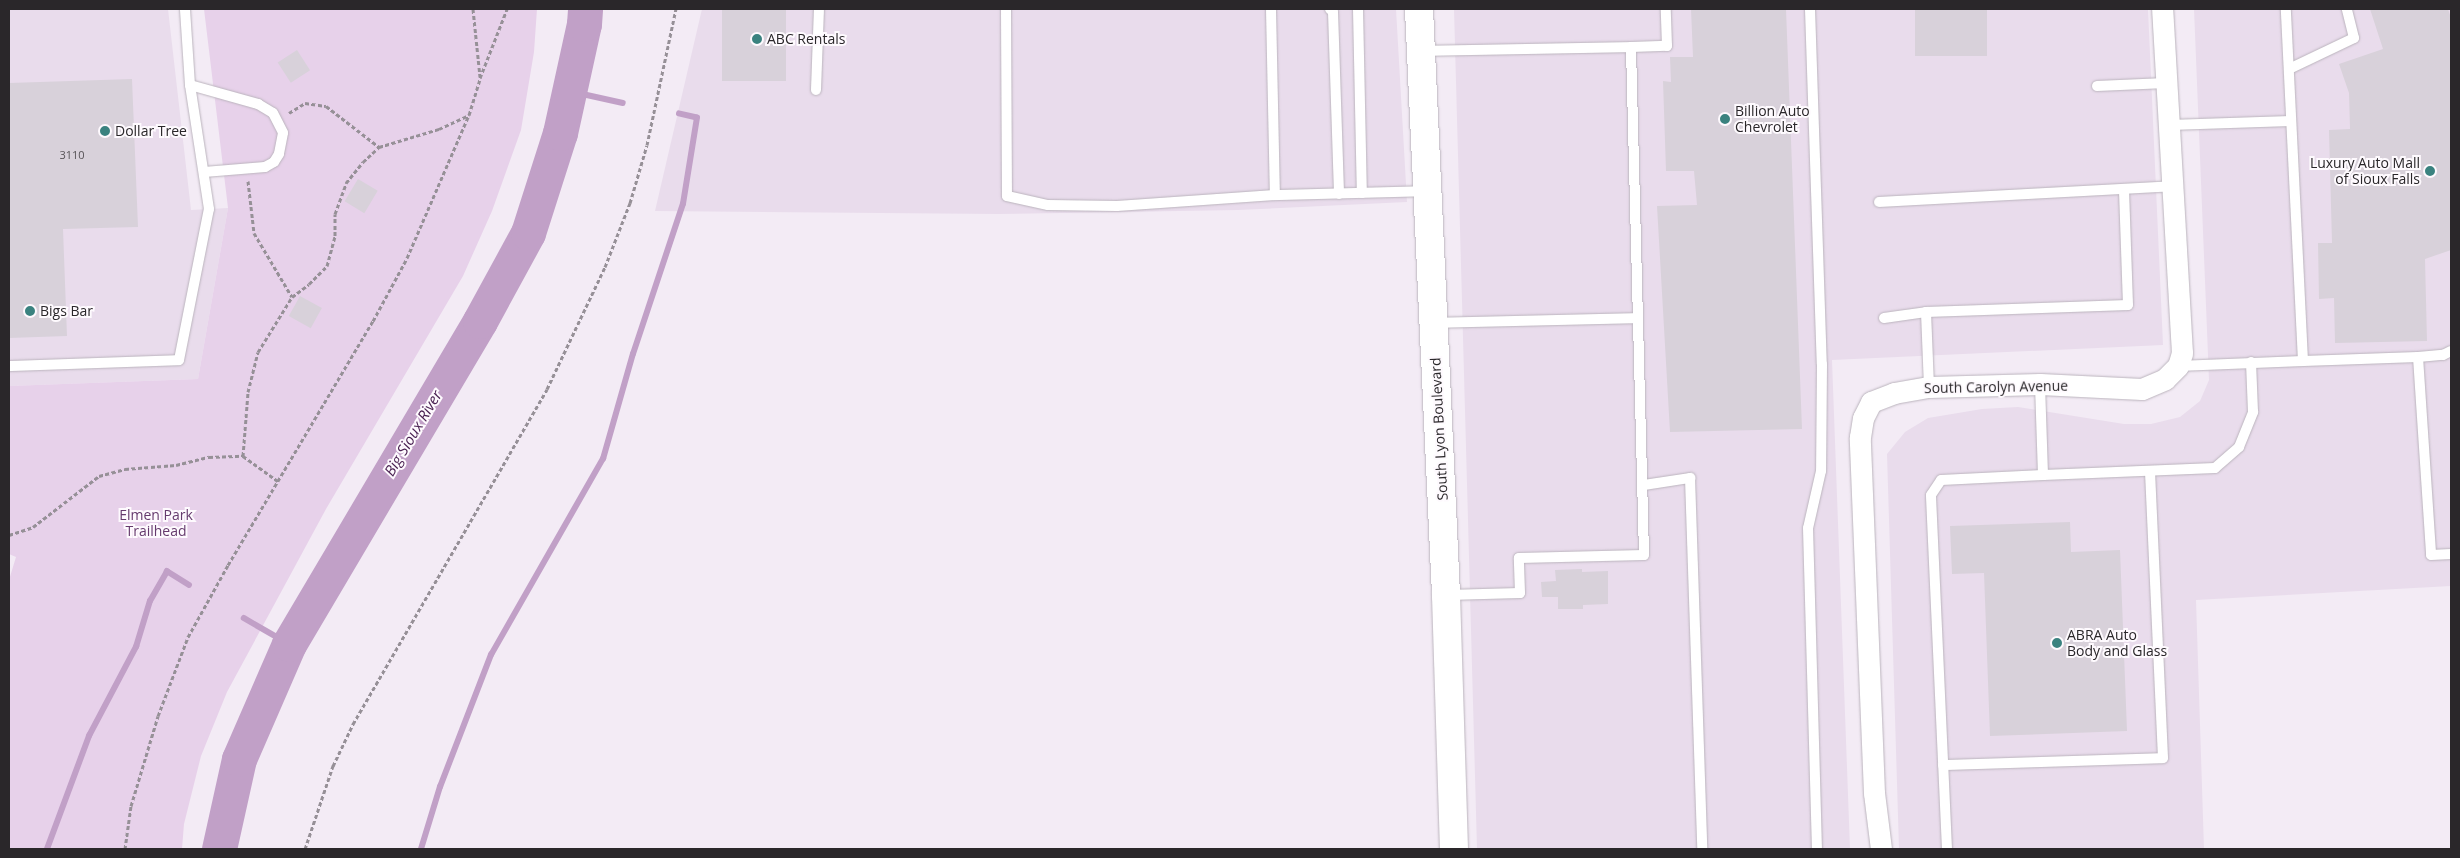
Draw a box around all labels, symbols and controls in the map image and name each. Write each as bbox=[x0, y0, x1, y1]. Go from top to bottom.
place label: ABC Rentals bbox=[767, 31, 845, 47]
marker: ABC Rentals bbox=[751, 33, 763, 45]
place label: Billion Auto Chevrolet bbox=[1735, 103, 1810, 136]
marker: Billion Auto Chevrolet bbox=[1719, 113, 1731, 125]
place label: Dollar Tree bbox=[115, 123, 187, 139]
marker: Dollar Tree bbox=[99, 125, 111, 137]
house number: 3110 bbox=[59, 148, 85, 162]
place label: Luxury Auto Mall of Sioux Falls bbox=[2310, 155, 2420, 188]
marker: Luxury Auto Mall of Sioux Falls bbox=[2424, 165, 2436, 177]
place label: Bigs Bar bbox=[40, 303, 93, 319]
marker: Bigs Bar bbox=[24, 305, 36, 317]
street label: South Lyon Boulevard bbox=[1427, 357, 1451, 501]
street label: South Carolyn Avenue bbox=[1924, 377, 2068, 397]
water label: Big Sioux River bbox=[380, 387, 446, 479]
park label: Elmen Park Trailhead bbox=[119, 507, 193, 540]
place label: ABRA Auto Body and Glass bbox=[2067, 627, 2167, 660]
marker: ABRA Auto Body and Glass bbox=[2051, 637, 2063, 649]

